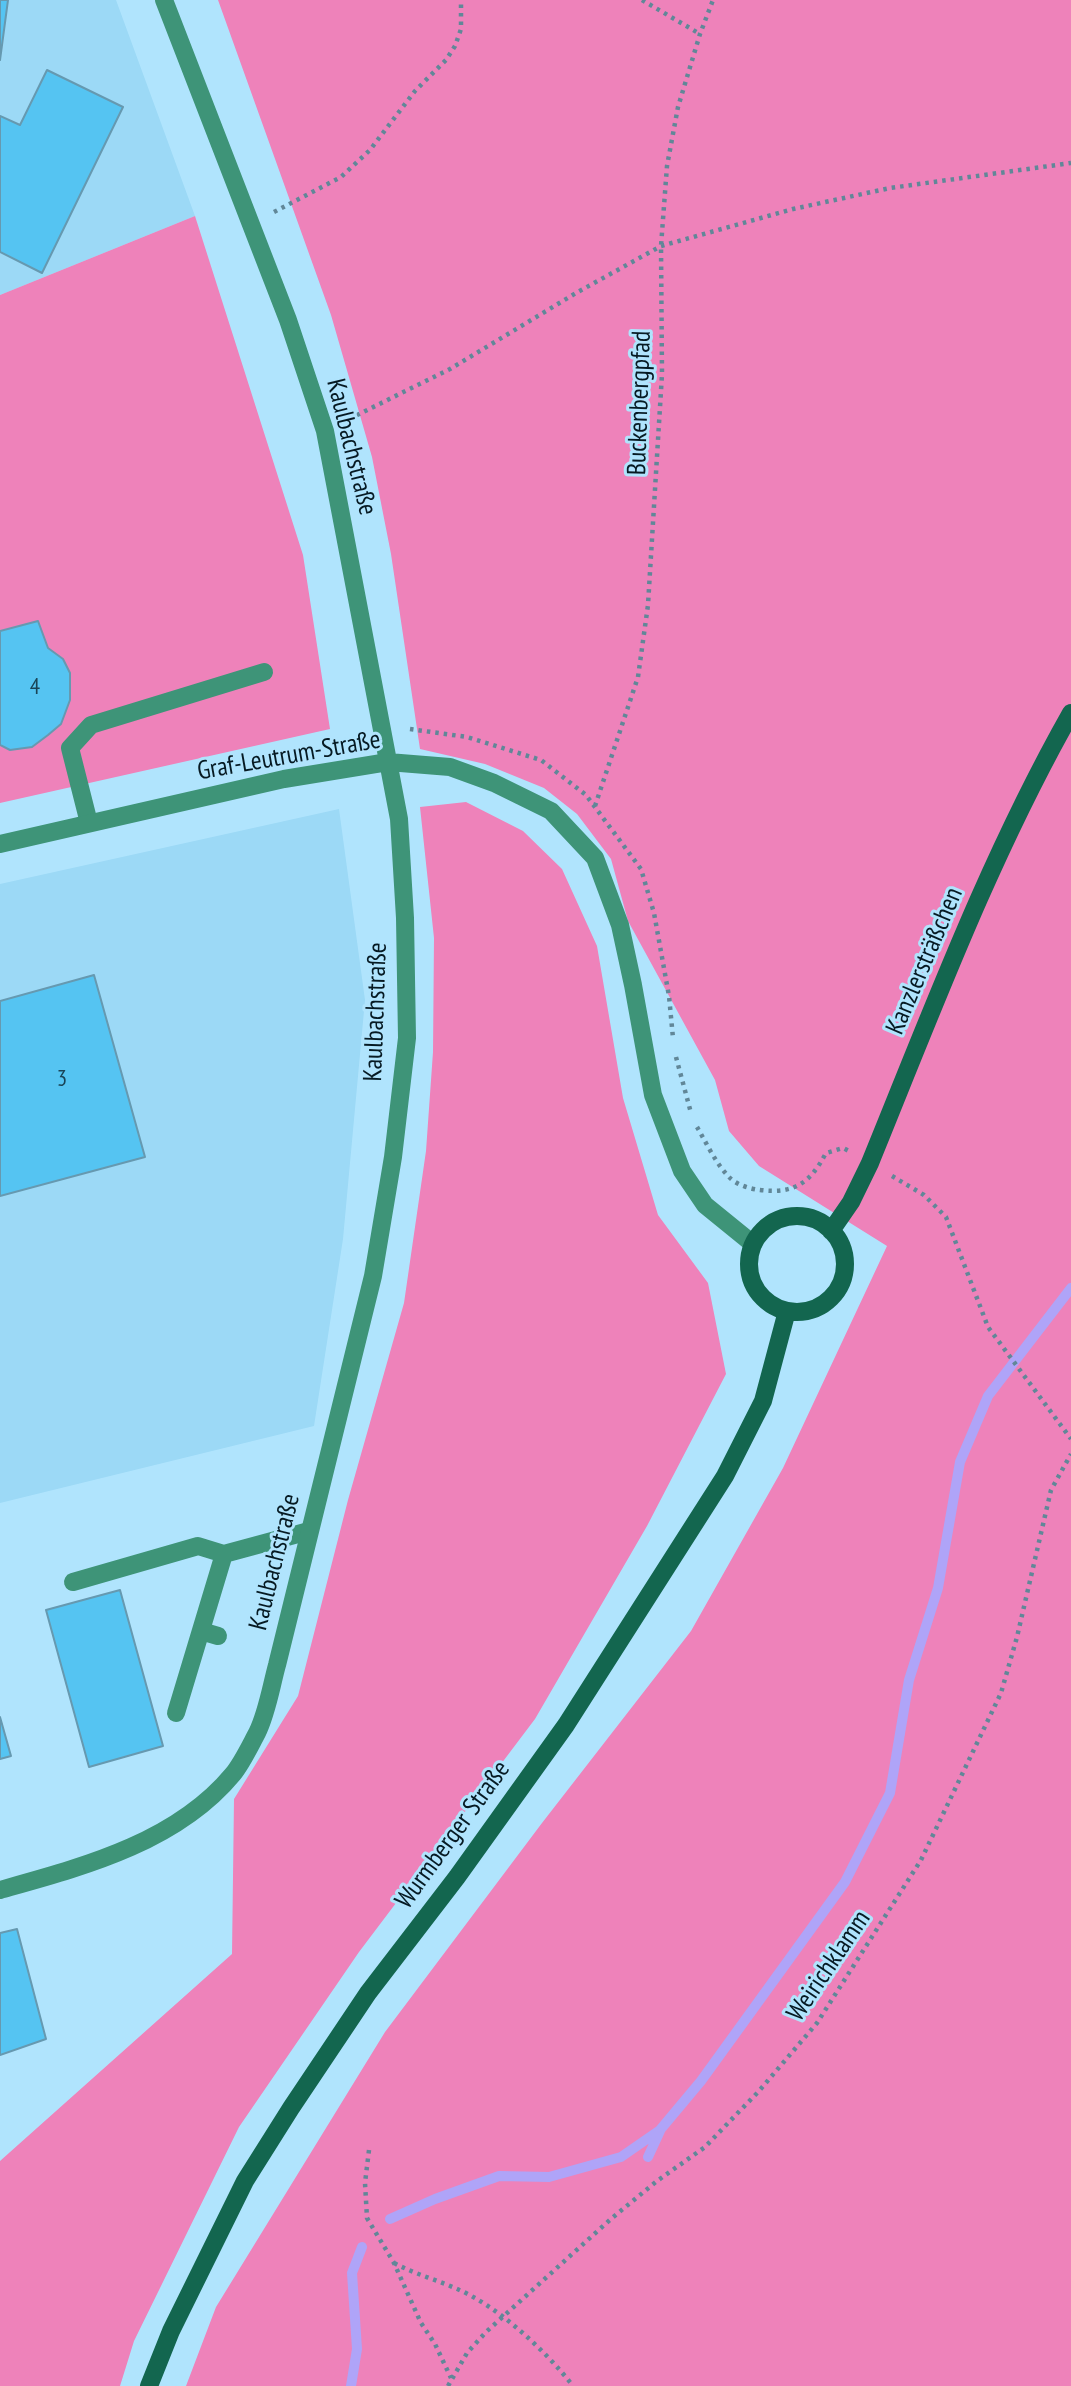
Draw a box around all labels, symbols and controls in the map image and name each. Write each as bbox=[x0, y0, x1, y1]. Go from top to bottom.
street label: Buckenbergpfad bbox=[622, 330, 658, 476]
street label: Kaulbachstraße bbox=[319, 376, 383, 518]
house number: 4 bbox=[30, 673, 40, 701]
street label: Graf-Leutrum-Straße bbox=[195, 725, 383, 787]
street label: Kanzlersträßchen bbox=[880, 883, 970, 1039]
street label: Kaulbachstraße bbox=[358, 942, 394, 1082]
house number: 3 bbox=[57, 1065, 67, 1093]
street label: Kaulbachstraße bbox=[243, 1491, 307, 1633]
street label: Wurmberger Straße bbox=[389, 1755, 517, 1915]
street label: Weirichklamm bbox=[781, 1905, 877, 2027]

